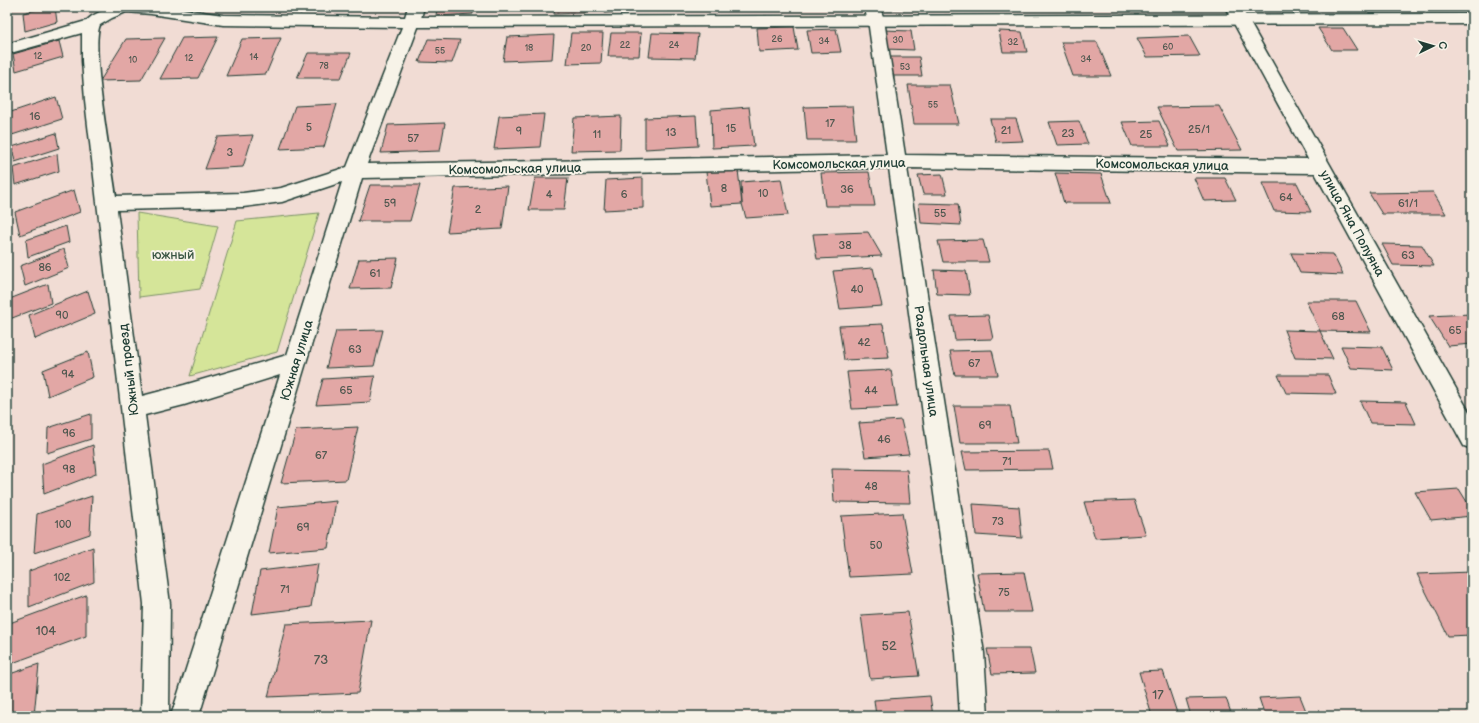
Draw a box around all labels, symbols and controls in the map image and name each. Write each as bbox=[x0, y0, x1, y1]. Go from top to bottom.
north arrow bbox=[1413, 26, 1453, 66]
house number: 26 bbox=[772, 34, 783, 45]
house number: 30 bbox=[893, 35, 903, 46]
house number: 34 bbox=[818, 36, 830, 47]
house number: 32 bbox=[1008, 37, 1019, 48]
house number: 22 bbox=[620, 40, 631, 51]
house number: 24 bbox=[669, 40, 680, 51]
text: С bbox=[1436, 41, 1449, 50]
house number: 60 bbox=[1163, 42, 1173, 53]
house number: 18 bbox=[525, 43, 533, 54]
house number: 20 bbox=[581, 43, 591, 54]
house number: 55 bbox=[435, 46, 445, 57]
house number: 12 bbox=[34, 51, 43, 62]
house number: 14 bbox=[250, 52, 259, 63]
house number: 12 bbox=[185, 53, 194, 64]
house number: 34 bbox=[1080, 54, 1092, 65]
house number: 10 bbox=[129, 55, 137, 66]
house number: 78 bbox=[319, 61, 329, 72]
house number: 53 bbox=[900, 62, 911, 73]
house number: 55 bbox=[928, 100, 938, 111]
house number: 16 bbox=[30, 110, 41, 123]
house number: 17 bbox=[825, 117, 835, 130]
house number: 5 bbox=[306, 121, 312, 134]
house number: 15 bbox=[726, 122, 736, 135]
house number: 25/1 bbox=[1188, 123, 1210, 136]
house number: 21 bbox=[1001, 124, 1011, 137]
house number: 9 bbox=[516, 125, 522, 138]
house number: 13 bbox=[665, 126, 677, 139]
house number: 23 bbox=[1061, 127, 1075, 140]
house number: 11 bbox=[593, 128, 601, 141]
house number: 25 bbox=[1140, 128, 1152, 141]
house number: 57 bbox=[407, 132, 419, 145]
house number: 3 bbox=[227, 146, 234, 159]
street label: Комсомольская улица bbox=[772, 155, 906, 173]
street label: Комсомольская улица bbox=[1095, 156, 1229, 174]
street label: Комсомольская улица bbox=[448, 160, 582, 178]
street label: улица Яна Полуяна bbox=[1316, 167, 1388, 280]
house number: 8 bbox=[721, 182, 727, 195]
house number: 36 bbox=[840, 183, 854, 196]
house number: 10 bbox=[758, 187, 769, 200]
house number: 4 bbox=[546, 188, 553, 201]
house number: 6 bbox=[621, 188, 628, 201]
house number: 64 bbox=[1279, 191, 1293, 204]
house number: 59 bbox=[384, 197, 396, 210]
house number: 61/1 bbox=[1398, 197, 1418, 210]
house number: 2 bbox=[475, 203, 482, 216]
house number: 55 bbox=[934, 207, 946, 220]
house number: 38 bbox=[838, 239, 852, 252]
park label: южный bbox=[152, 247, 194, 263]
house number: 63 bbox=[1401, 249, 1415, 262]
house number: 86 bbox=[38, 261, 52, 274]
house number: 61 bbox=[370, 267, 380, 280]
house number: 40 bbox=[850, 283, 864, 296]
street label: Раздольная улица bbox=[910, 304, 942, 418]
house number: 90 bbox=[56, 309, 69, 322]
house number: 68 bbox=[1331, 310, 1345, 323]
street label: Южная улица bbox=[277, 318, 317, 403]
street label: Южный проезд bbox=[115, 323, 143, 417]
house number: 65 bbox=[1448, 324, 1462, 337]
house number: 42 bbox=[857, 336, 871, 349]
house number: 63 bbox=[348, 343, 362, 356]
house number: 67 bbox=[968, 357, 981, 370]
house number: 94 bbox=[61, 368, 75, 381]
house number: 65 bbox=[339, 384, 353, 397]
house number: 44 bbox=[864, 384, 878, 397]
house number: 69 bbox=[978, 419, 992, 432]
house number: 96 bbox=[62, 427, 76, 440]
house number: 46 bbox=[877, 433, 891, 446]
house number: 67 bbox=[315, 449, 328, 462]
house number: 71 bbox=[1002, 455, 1012, 468]
house number: 98 bbox=[63, 463, 75, 476]
house number: 48 bbox=[864, 480, 878, 493]
house number: 73 bbox=[992, 515, 1004, 528]
house number: 100 bbox=[54, 518, 72, 531]
house number: 69 bbox=[296, 521, 310, 534]
house number: 50 bbox=[870, 539, 883, 552]
house number: 102 bbox=[53, 571, 71, 584]
house number: 71 bbox=[280, 583, 290, 596]
house number: 75 bbox=[998, 586, 1010, 599]
house number: 104 bbox=[36, 623, 56, 639]
house number: 52 bbox=[881, 638, 897, 654]
house number: 73 bbox=[314, 652, 328, 668]
house number: 17 bbox=[1152, 687, 1164, 703]

